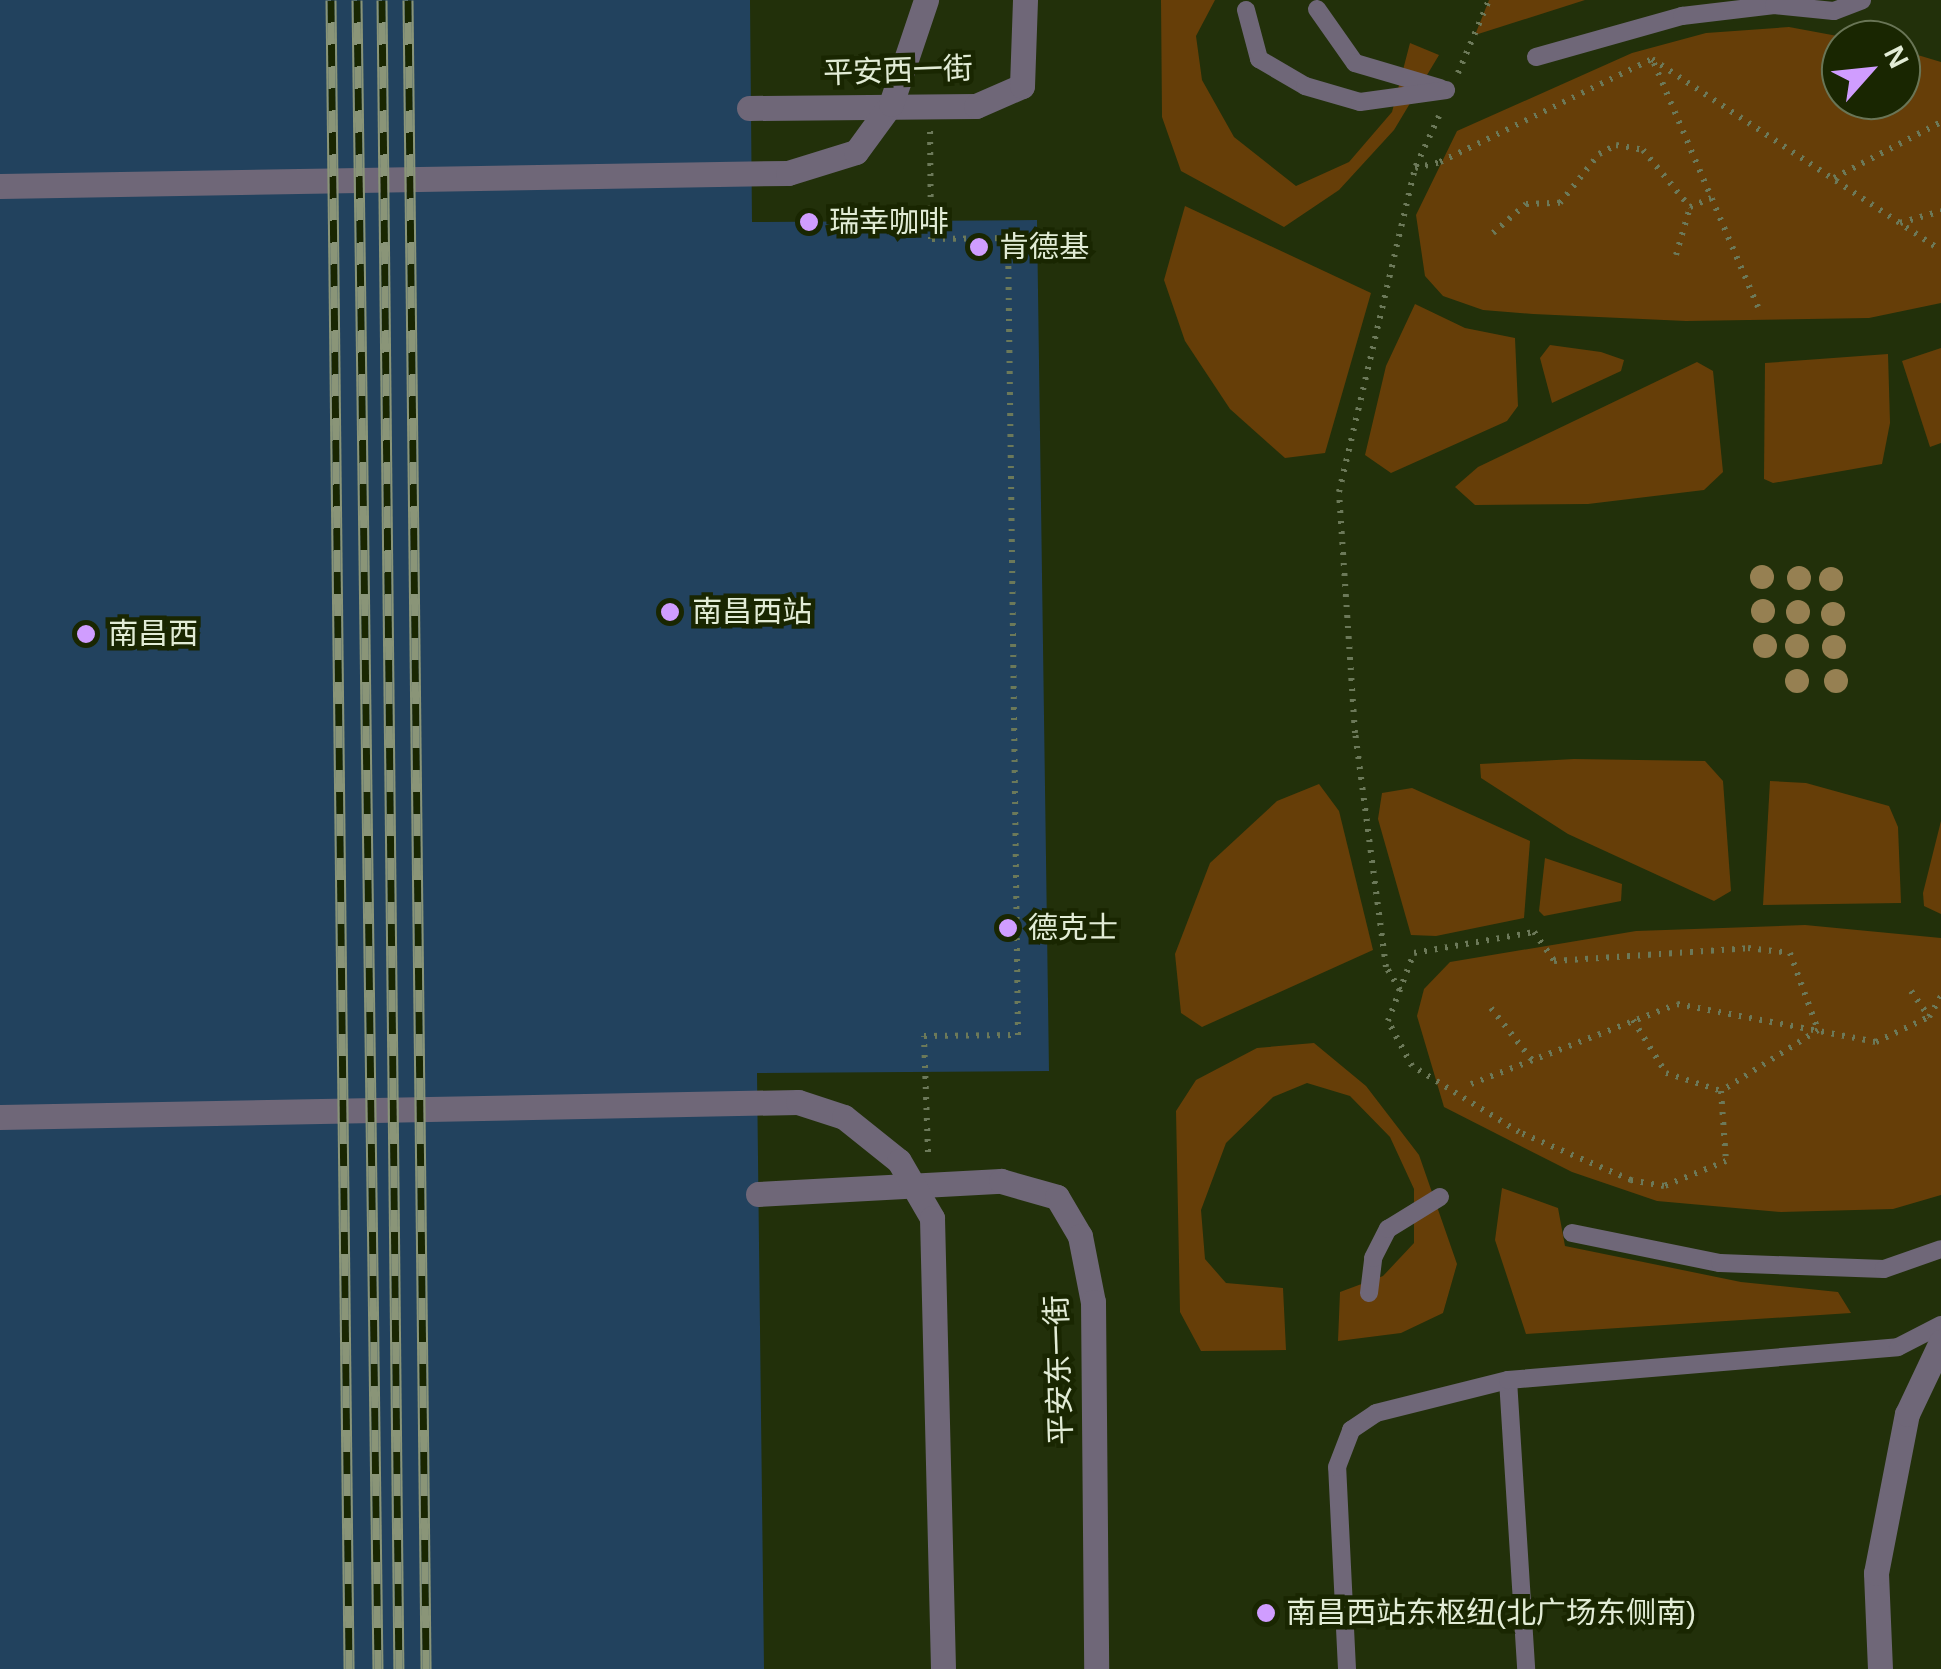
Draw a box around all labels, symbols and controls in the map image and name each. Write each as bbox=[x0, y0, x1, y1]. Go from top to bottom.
north arrow bbox=[1821, 20, 1921, 120]
text: N bbox=[1878, 41, 1915, 73]
street label: 平安西一街 bbox=[822, 50, 974, 92]
place label: 瑞幸咖啡 bbox=[829, 204, 949, 240]
marker: 瑞幸咖啡 bbox=[798, 211, 820, 233]
place label: 肯德基 bbox=[999, 229, 1089, 265]
marker: 肯德基 bbox=[968, 236, 990, 258]
place label: 南昌西站 bbox=[692, 594, 812, 630]
marker: 南昌西站 bbox=[657, 599, 683, 625]
place label: 南昌西 bbox=[108, 616, 198, 652]
marker: 南昌西 bbox=[73, 621, 99, 647]
place label: 德克士 bbox=[1028, 910, 1118, 946]
marker: 德克士 bbox=[997, 917, 1019, 939]
street label: 平安东一街 bbox=[1038, 1294, 1080, 1446]
place label: 南昌西站东枢纽(北广场东侧南) bbox=[1286, 1595, 1696, 1631]
marker: 南昌西站东枢纽(北广场东侧南) bbox=[1255, 1602, 1277, 1624]

